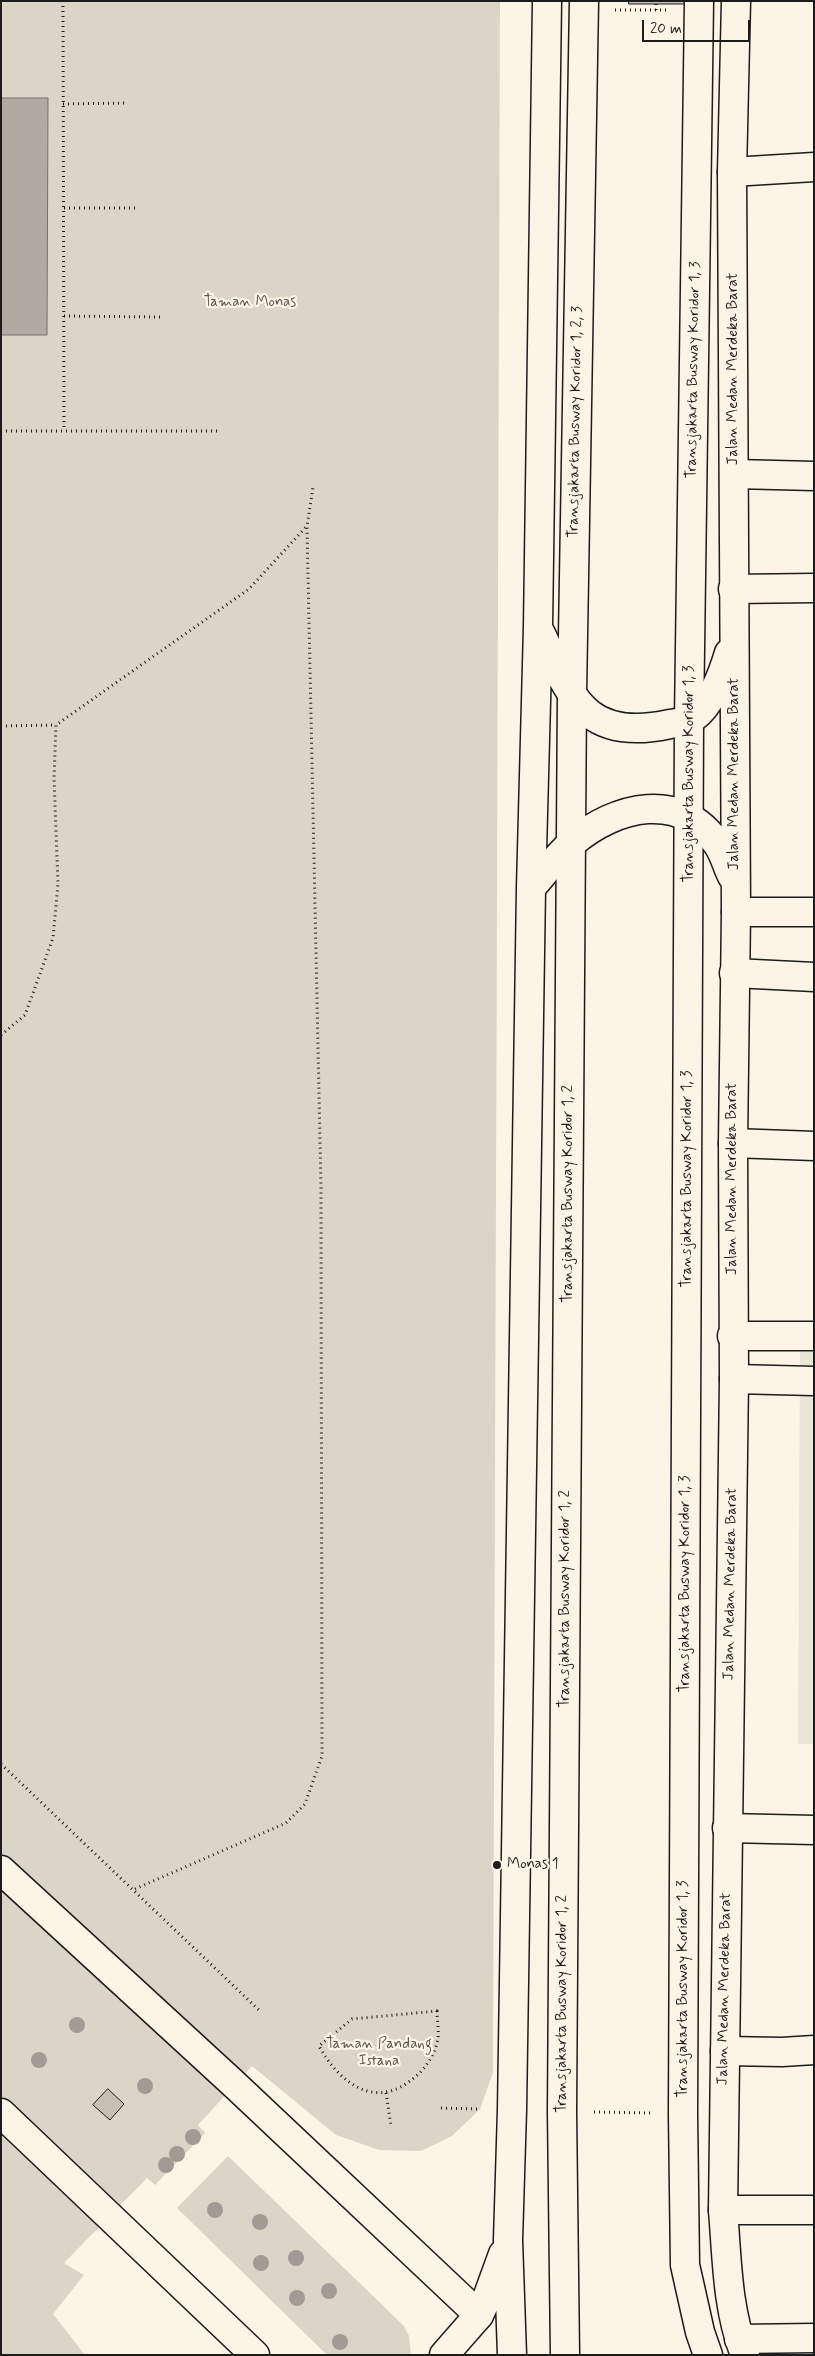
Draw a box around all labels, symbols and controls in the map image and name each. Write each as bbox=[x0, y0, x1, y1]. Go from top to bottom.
scale bar bbox=[645, 10, 752, 42]
text: 20 m bbox=[650, 19, 682, 39]
street label: Transjakarta Busway Koridor 1, 3 bbox=[683, 261, 705, 479]
street label: Jalan Medan Merdeka Barat bbox=[725, 273, 743, 465]
park label: Taman Monas bbox=[204, 294, 296, 312]
street label: Transjakarta Busway Koridor 1, 2, 3 bbox=[565, 306, 587, 538]
street label: Transjakarta Busway Koridor 1, 3 bbox=[681, 665, 699, 883]
street label: Jalan Medan Merdeka Barat bbox=[726, 678, 744, 870]
street label: Transjakarta Busway Koridor 1, 3 bbox=[679, 1070, 697, 1288]
street label: Jalan Medan Merdeka Barat bbox=[724, 1083, 742, 1275]
street label: Transjakarta Busway Koridor 1, 2 bbox=[560, 1085, 578, 1303]
street label: Transjakarta Busway Koridor 1, 3 bbox=[677, 1475, 695, 1693]
street label: Jalan Medan Merdeka Barat bbox=[720, 1488, 742, 1680]
street label: Transjakarta Busway Koridor 1, 2 bbox=[557, 1490, 575, 1708]
place label: Monas 1 bbox=[507, 1856, 559, 1874]
marker: Monas 1 bbox=[491, 1859, 503, 1871]
street label: Transjakarta Busway Koridor 1, 3 bbox=[675, 1880, 693, 2098]
street label: Jalan Medan Merdeka Barat bbox=[714, 1893, 736, 2085]
street label: Transjakarta Busway Koridor 1, 2 bbox=[554, 1895, 572, 2113]
park label: Taman Pandang Istana bbox=[326, 2036, 432, 2071]

